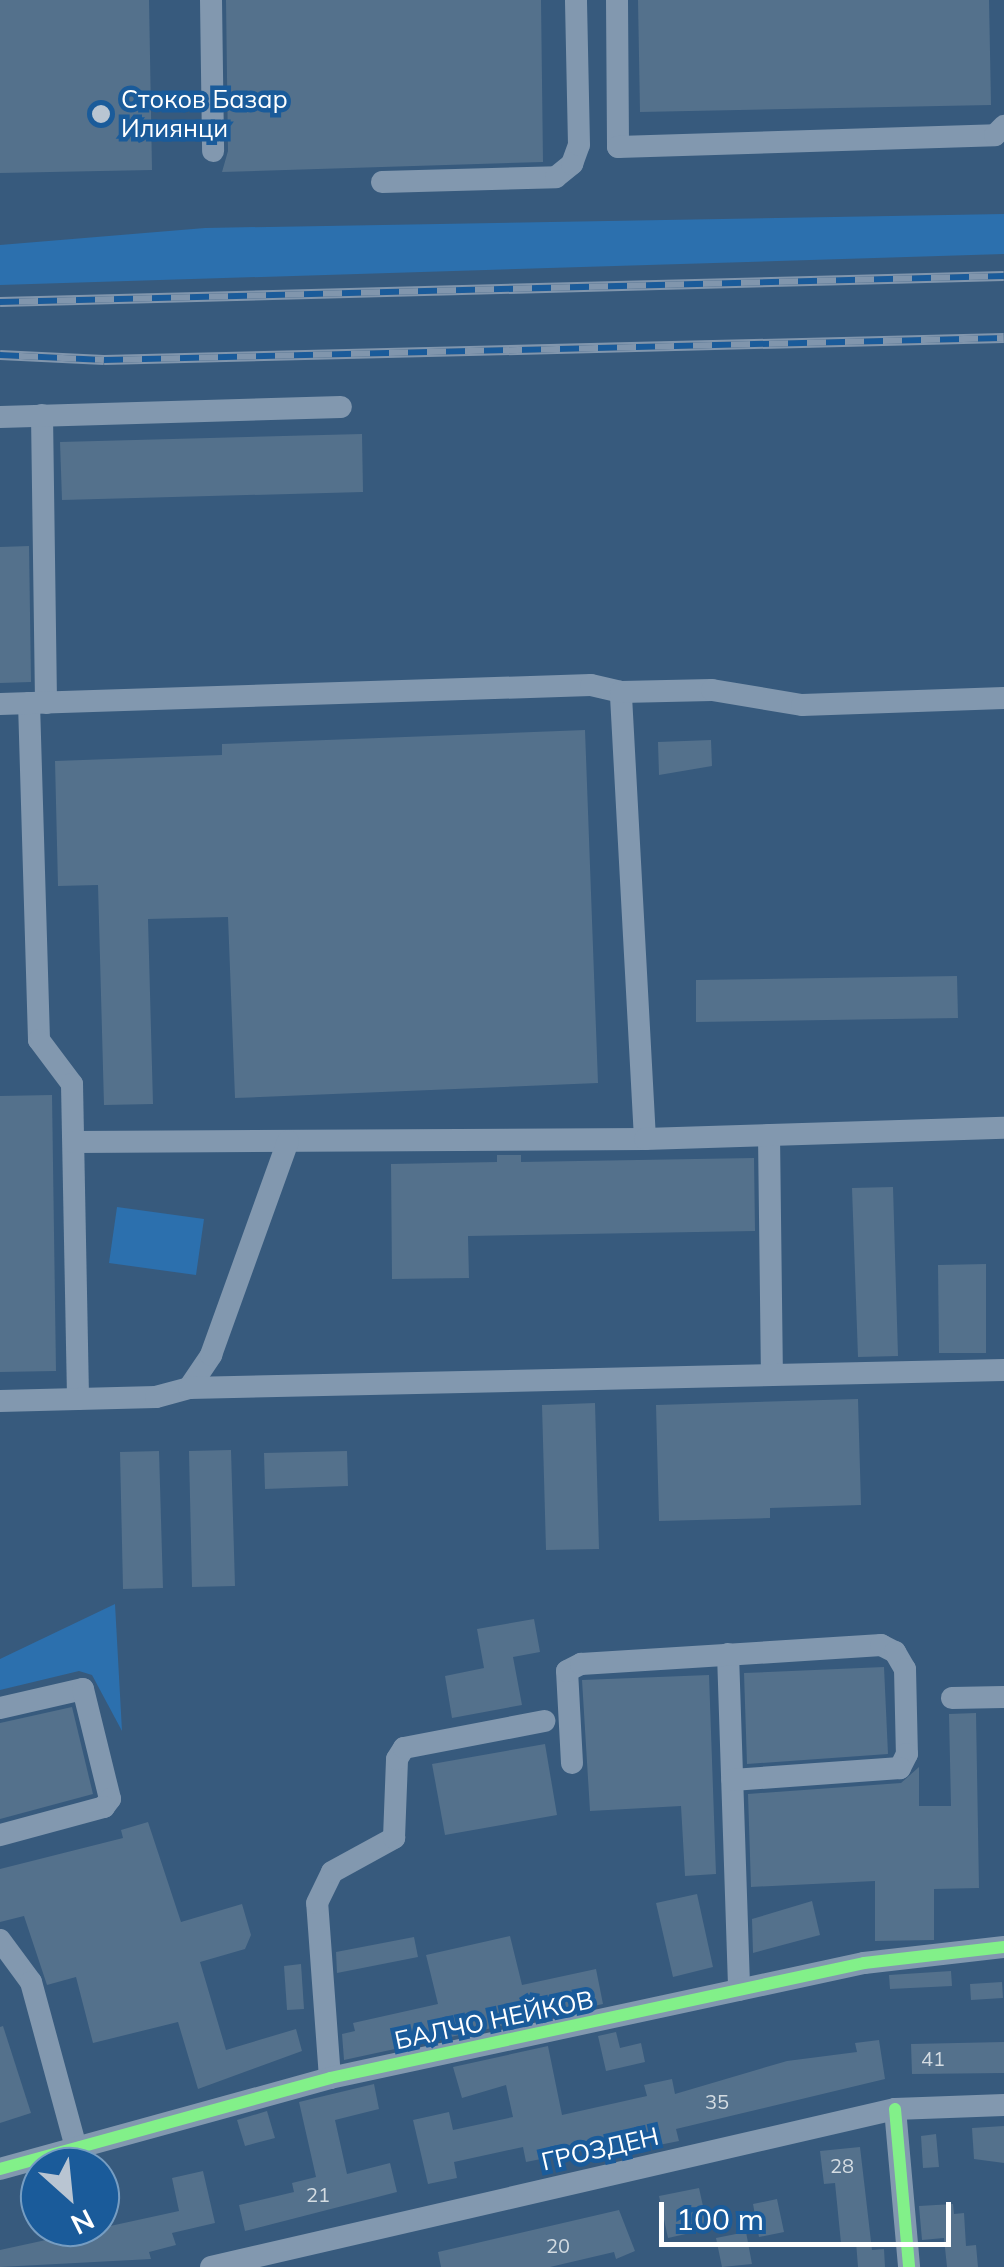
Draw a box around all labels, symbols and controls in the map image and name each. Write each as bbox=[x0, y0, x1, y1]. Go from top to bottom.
place label: Стоков Базар Илиянци bbox=[121, 85, 288, 144]
marker: Стоков Базар Илиянци bbox=[90, 103, 112, 125]
street label: БАЛЧО НЕЙКОВ bbox=[392, 1984, 596, 2056]
house number: 41 bbox=[921, 2046, 945, 2070]
house number: 35 bbox=[705, 2089, 729, 2113]
street label: ГРОЗДЕН bbox=[538, 2121, 662, 2177]
north arrow bbox=[20, 2147, 120, 2247]
house number: 28 bbox=[830, 2153, 854, 2177]
house number: 21 bbox=[306, 2182, 330, 2206]
scale bar bbox=[664, 2182, 956, 2244]
text: 100 m bbox=[676, 2200, 764, 2238]
text: N bbox=[66, 2202, 100, 2243]
house number: 20 bbox=[546, 2233, 570, 2257]

